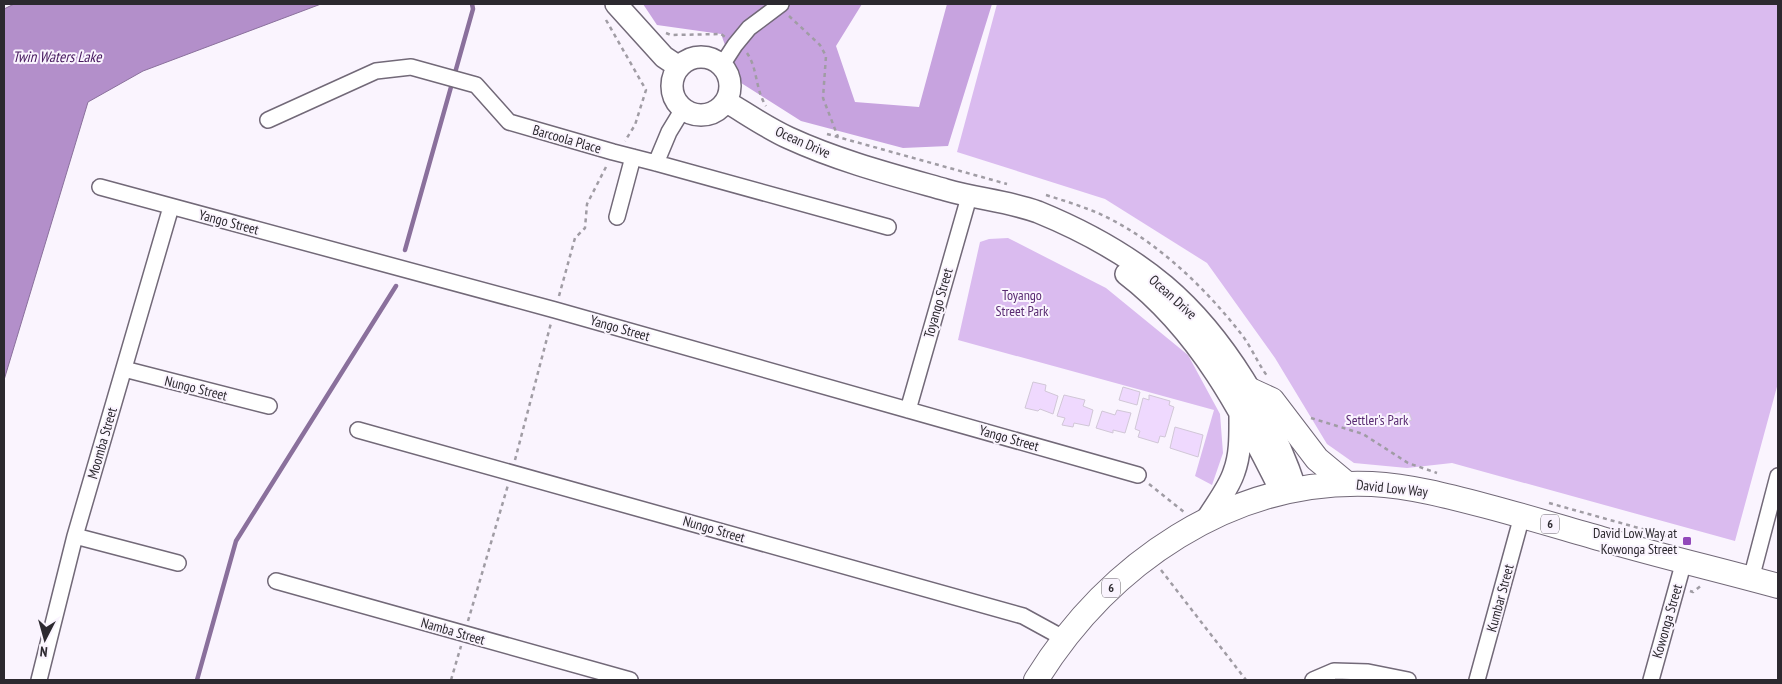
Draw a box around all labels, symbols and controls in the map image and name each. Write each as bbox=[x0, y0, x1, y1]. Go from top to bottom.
water label: Twin Waters Lake bbox=[13, 47, 102, 66]
street label: Barcoola Place bbox=[531, 121, 604, 157]
street label: Ocean Drive bbox=[773, 122, 834, 162]
street label: Yango Street bbox=[197, 205, 261, 239]
street label: Toyango Street bbox=[919, 266, 957, 340]
street label: Ocean Drive bbox=[1145, 271, 1201, 323]
park label: Toyango Street Park bbox=[996, 286, 1049, 320]
street label: Yango Street bbox=[588, 311, 652, 345]
street label: Nungo Street bbox=[163, 372, 229, 404]
street label: Moomba Street bbox=[83, 405, 121, 481]
park label: Settler's Park bbox=[1346, 411, 1409, 429]
street label: Yango Street bbox=[977, 421, 1041, 455]
street label: David Low Way bbox=[1355, 475, 1430, 501]
street label: Nungo Street bbox=[681, 512, 747, 546]
road number: 6 bbox=[1541, 514, 1559, 534]
place label: David Low Way at Kowonga Street bbox=[1593, 524, 1677, 558]
marker: David Low Way at Kowonga Street bbox=[1681, 535, 1693, 547]
street label: Kumbar Street bbox=[1482, 562, 1518, 634]
road number: 6 bbox=[1102, 578, 1120, 598]
street label: Kowonga Street bbox=[1648, 582, 1686, 660]
street label: Namba Street bbox=[419, 613, 487, 649]
north arrow bbox=[20, 614, 70, 664]
text: N bbox=[39, 643, 48, 661]

